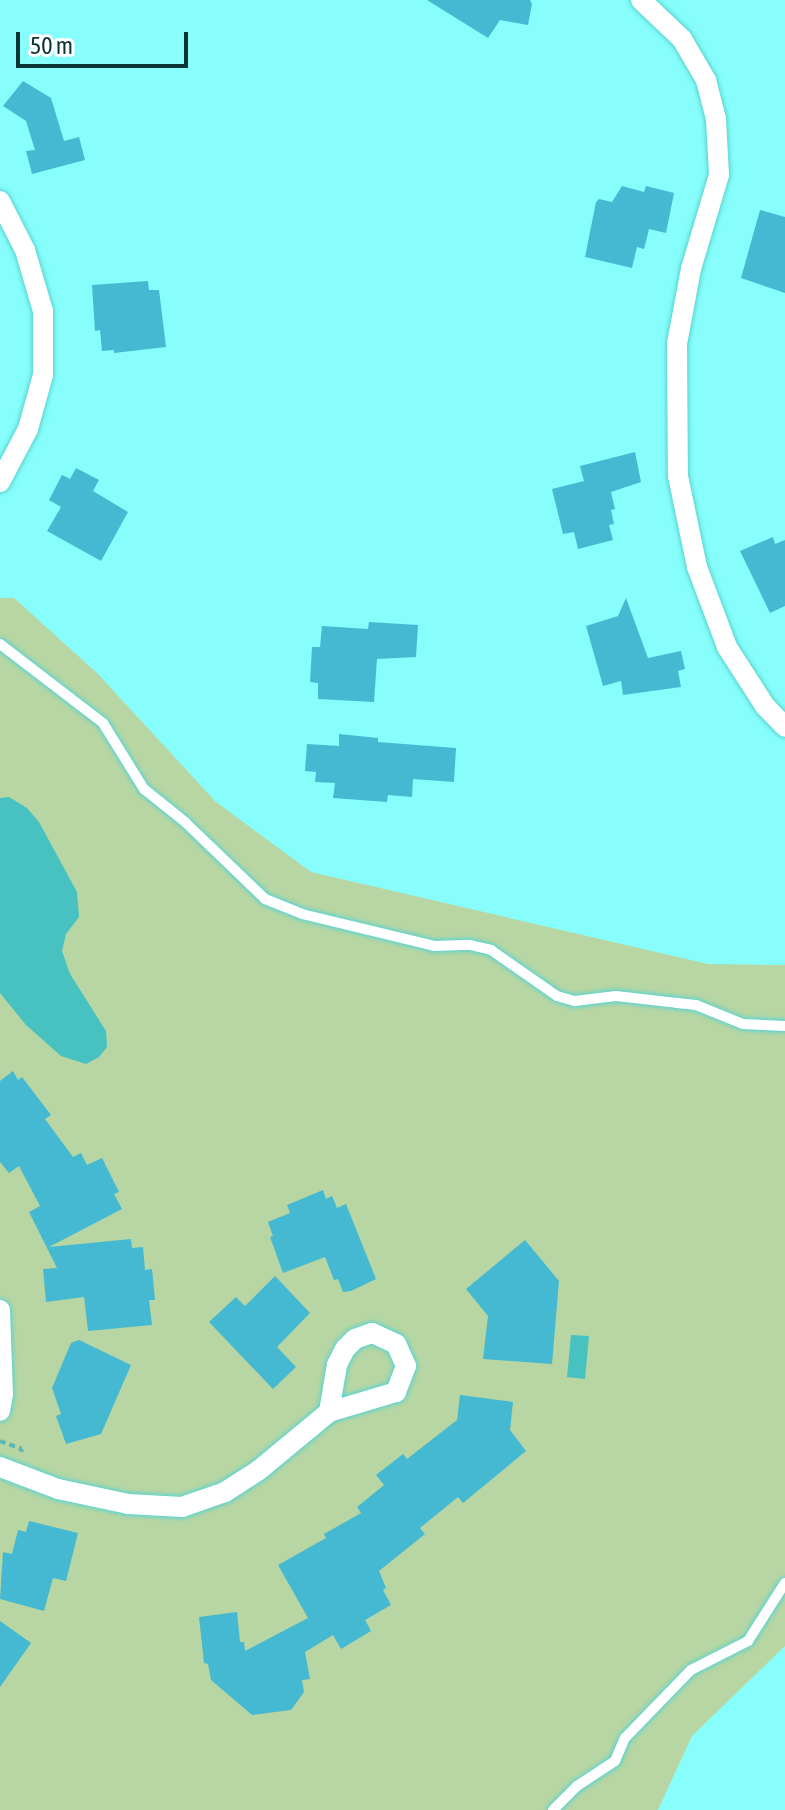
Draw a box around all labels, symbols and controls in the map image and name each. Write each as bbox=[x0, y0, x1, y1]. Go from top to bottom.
scale bar bbox=[20, 16, 192, 66]
text: 50 m bbox=[30, 32, 73, 59]

